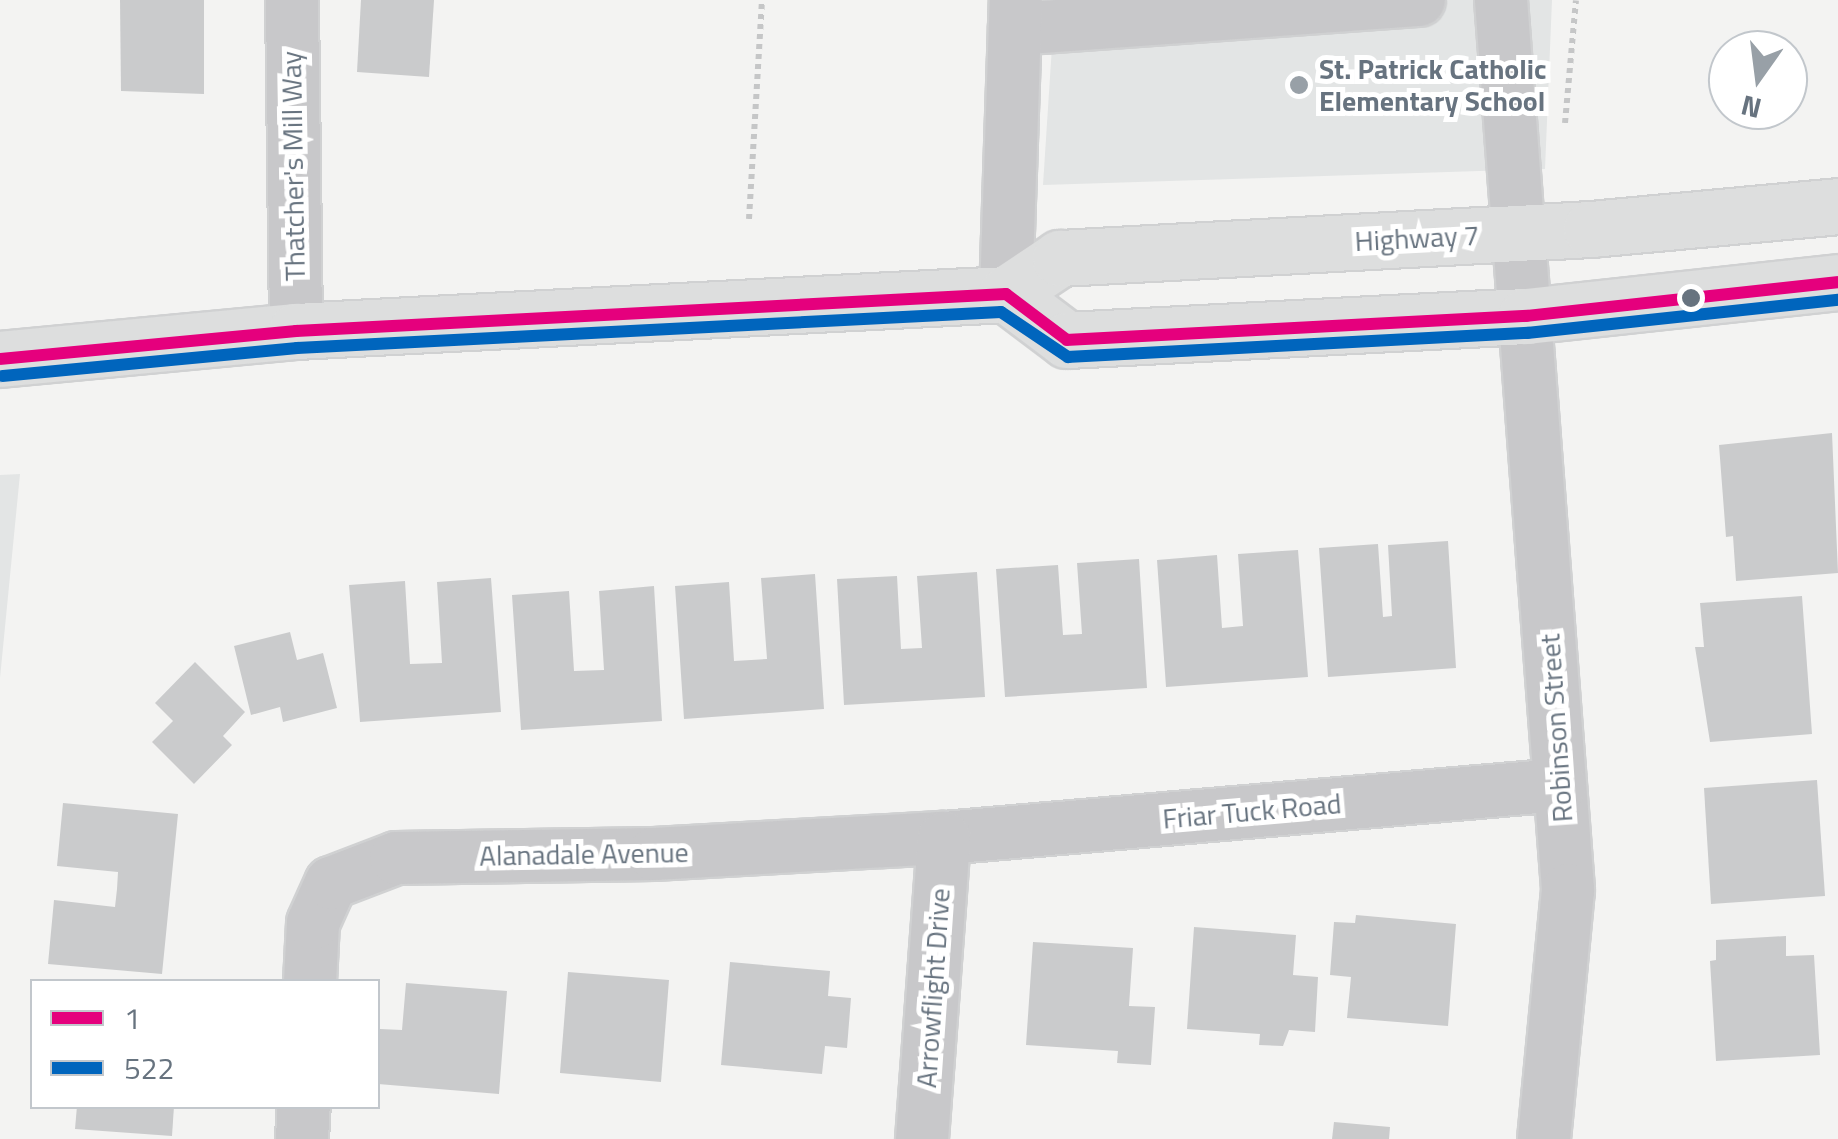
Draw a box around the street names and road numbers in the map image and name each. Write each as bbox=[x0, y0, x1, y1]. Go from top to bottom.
street label: Thatcher's Mill Way bbox=[274, 51, 312, 281]
street label: Highway 7 bbox=[1354, 218, 1480, 258]
street label: Robinson Street bbox=[1533, 633, 1579, 823]
street label: Friar Tuck Road bbox=[1161, 786, 1343, 836]
street label: Alanadale Avenue bbox=[479, 835, 689, 873]
street label: Arrowflight Drive bbox=[909, 887, 957, 1089]

